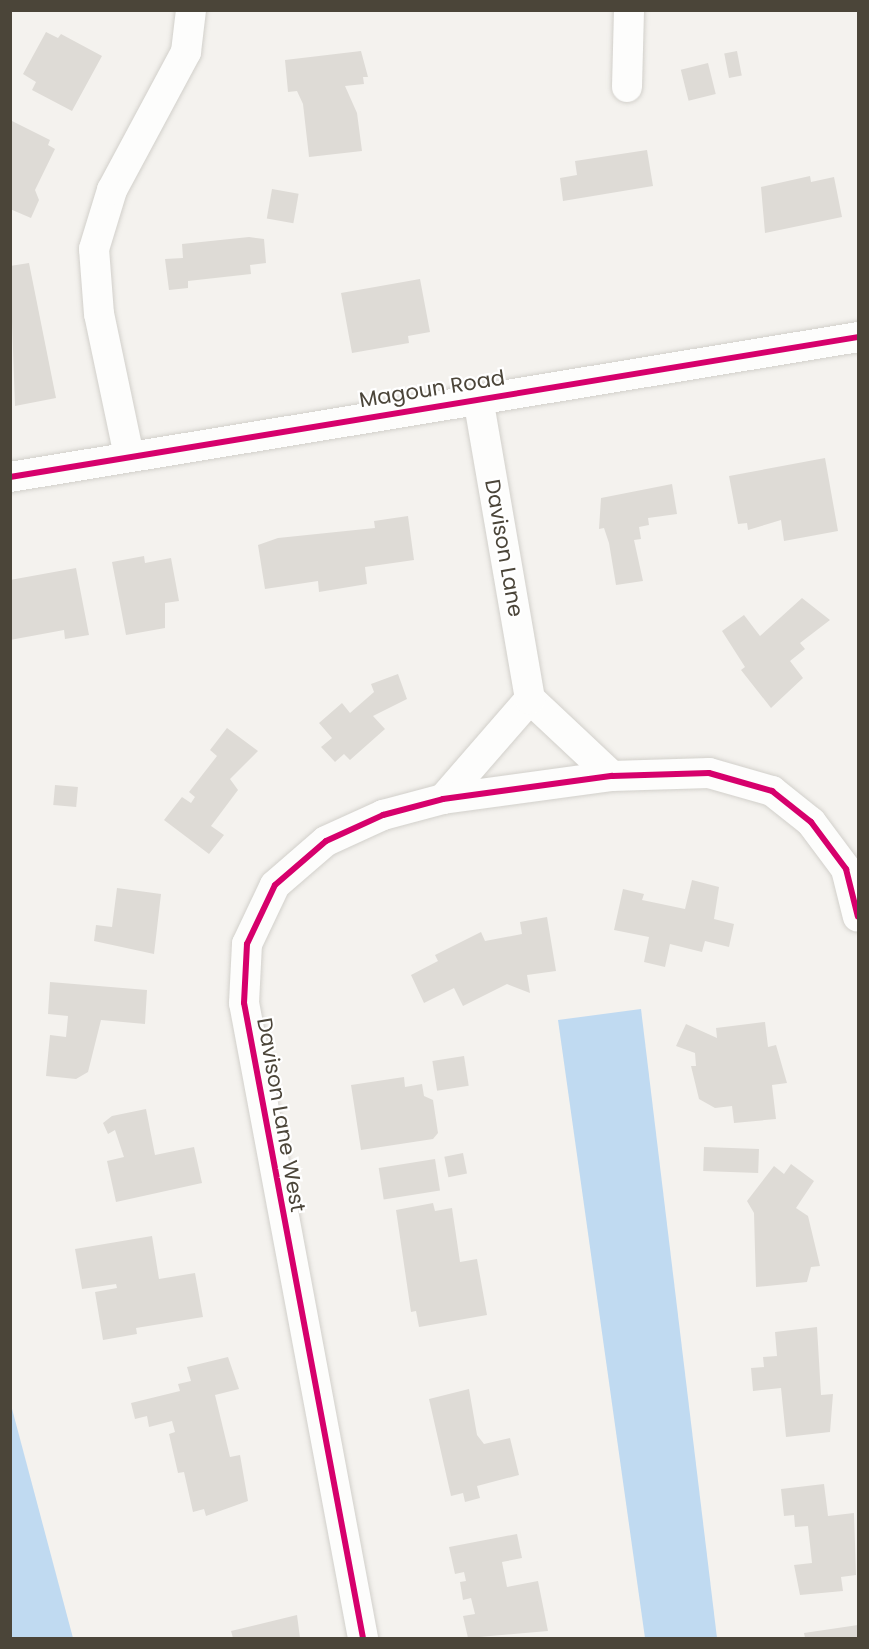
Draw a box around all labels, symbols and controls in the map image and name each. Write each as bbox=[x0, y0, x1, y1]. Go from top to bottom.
street label: Magoun Road bbox=[357, 365, 507, 413]
street label: Davison Lane bbox=[480, 477, 528, 619]
street label: Davison Lane West bbox=[251, 1016, 311, 1214]

